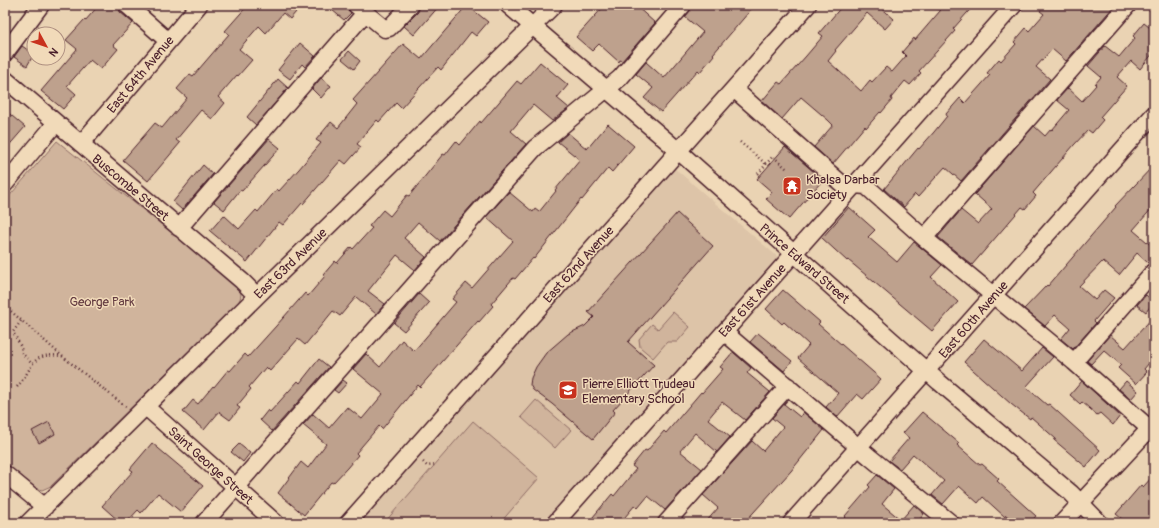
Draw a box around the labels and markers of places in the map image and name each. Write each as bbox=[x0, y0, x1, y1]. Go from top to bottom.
place label: Khalsa Darbar Society bbox=[806, 172, 880, 203]
temple icon: Khalsa Darbar Society bbox=[781, 175, 803, 197]
place label: Pierre Elliott Trudeau Elementary School bbox=[582, 376, 695, 407]
school or university icon: Pierre Elliott Trudeau Elementary School bbox=[557, 379, 579, 401]

